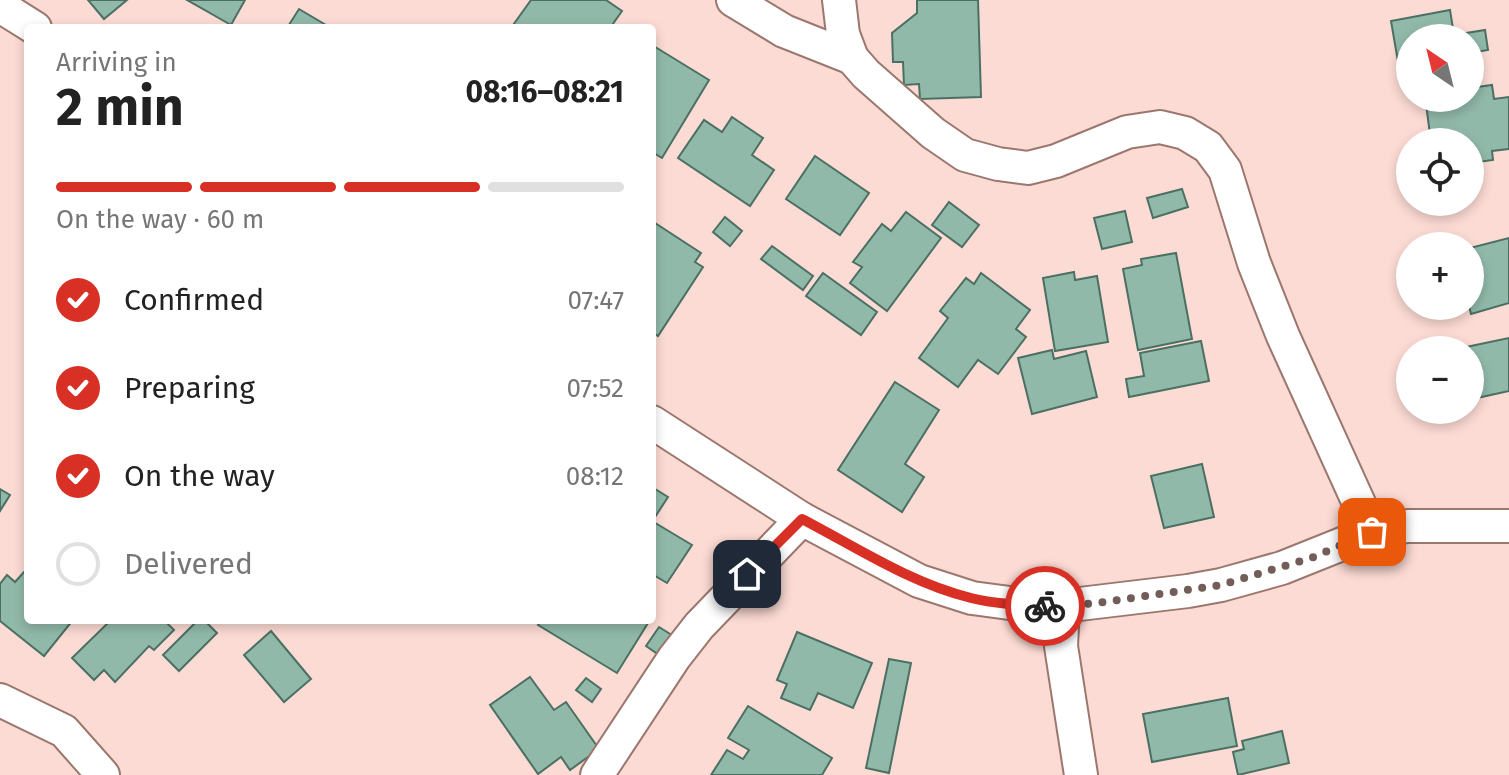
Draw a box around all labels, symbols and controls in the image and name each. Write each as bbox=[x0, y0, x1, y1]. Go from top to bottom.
north arrow bbox=[1396, 24, 1484, 112]
map controls bbox=[1396, 24, 1484, 424]
text: Arriving in bbox=[56, 47, 177, 78]
text: 08:16–08:21 bbox=[465, 74, 624, 110]
text: 2 min bbox=[56, 76, 184, 139]
button: locate bbox=[1396, 128, 1484, 216]
text: On the way · 60 m bbox=[56, 204, 264, 235]
button: + bbox=[1396, 232, 1484, 320]
icon: check bbox=[56, 278, 100, 322]
text: Confirmed bbox=[124, 282, 264, 318]
text: 07:47 bbox=[568, 285, 624, 316]
button: − bbox=[1396, 336, 1484, 424]
icon: check bbox=[56, 366, 100, 410]
text: Preparing bbox=[124, 370, 255, 406]
text: 07:52 bbox=[567, 373, 624, 404]
icon: check bbox=[56, 454, 100, 498]
text: On the way bbox=[124, 458, 275, 494]
text: 08:12 bbox=[566, 461, 624, 492]
pin bbox=[1338, 498, 1406, 566]
icon: bag bbox=[1350, 510, 1394, 554]
pin bbox=[713, 540, 781, 608]
text: Delivered bbox=[124, 546, 253, 582]
icon: home bbox=[725, 552, 769, 596]
courier bbox=[1005, 566, 1085, 646]
icon: bike bbox=[1023, 584, 1067, 628]

